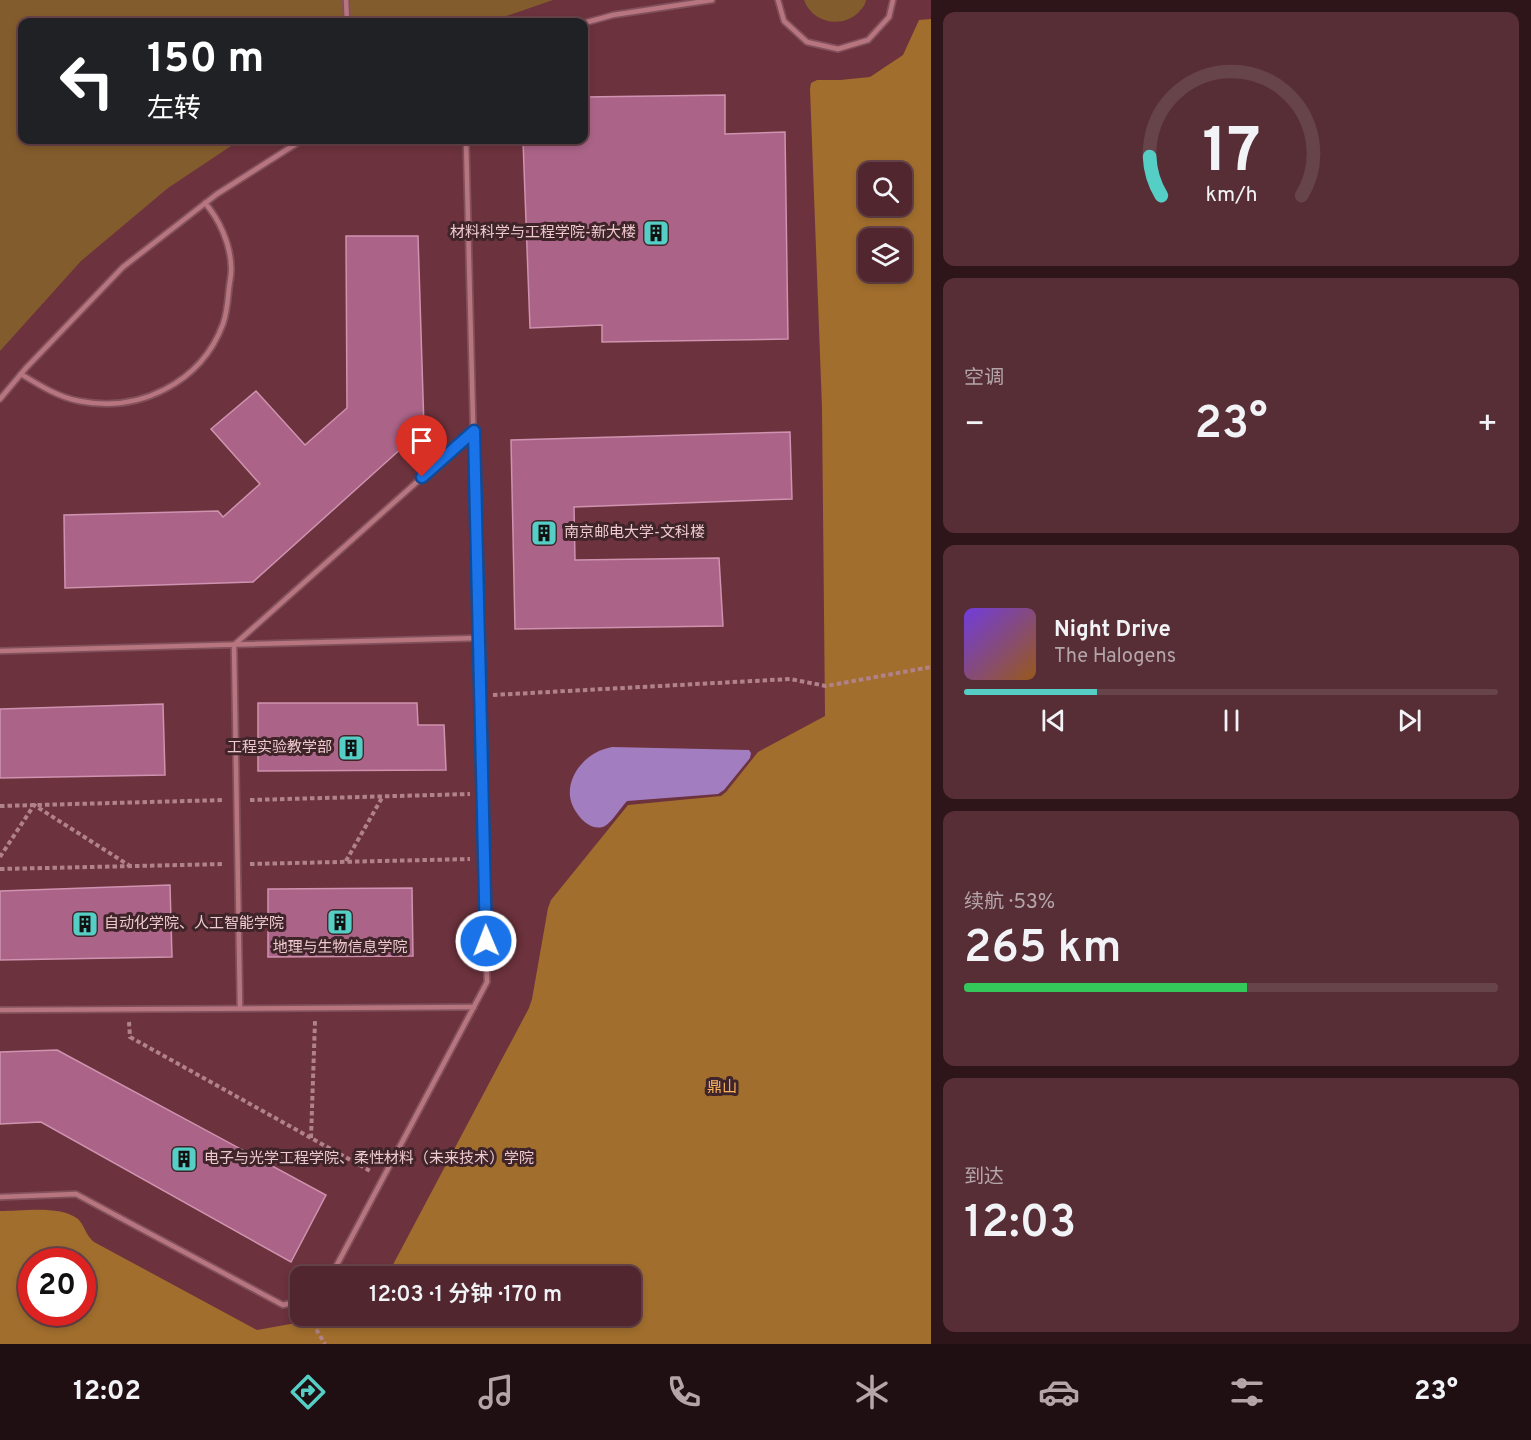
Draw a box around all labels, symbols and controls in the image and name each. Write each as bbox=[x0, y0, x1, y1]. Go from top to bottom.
text: 150 m bbox=[147, 34, 264, 87]
icon: left bbox=[48, 42, 126, 120]
text: 左转 bbox=[147, 93, 201, 127]
text: 17 bbox=[1202, 115, 1260, 194]
map controls bbox=[858, 162, 912, 282]
button: search bbox=[858, 162, 912, 216]
text: km/h bbox=[1205, 183, 1257, 210]
building icon: 材料科学与工程学院-新大楼 bbox=[641, 218, 671, 248]
place label: 材料科学与工程学院-新大楼 bbox=[450, 223, 636, 243]
button: layers bbox=[858, 228, 912, 282]
text: 空调 bbox=[964, 366, 1004, 392]
text: 23° bbox=[1194, 397, 1268, 454]
text: − bbox=[964, 405, 985, 447]
text: + bbox=[1477, 405, 1498, 447]
pin bbox=[396, 415, 447, 477]
icon: arrive bbox=[405, 424, 438, 457]
building icon: 南京邮电大学-文科楼 bbox=[529, 518, 559, 548]
place label: 南京邮电大学-文科楼 bbox=[564, 524, 705, 543]
text: Night Drive bbox=[1054, 617, 1171, 644]
text: The Halogens bbox=[1054, 644, 1176, 670]
icon: previous bbox=[1037, 704, 1070, 737]
icon: pause bbox=[1215, 704, 1248, 737]
icon: next bbox=[1393, 704, 1426, 737]
building icon: 工程实验教学部 bbox=[336, 733, 366, 763]
place label: 工程实验教学部 bbox=[227, 739, 332, 758]
text: 续航 · 53% bbox=[964, 890, 1055, 916]
building icon: 地理与生物信息学院 bbox=[325, 907, 355, 937]
building icon: 自动化学院、人工智能学院 bbox=[70, 909, 100, 939]
position arrow bbox=[454, 909, 518, 973]
place label: 自动化学院、人工智能学院 bbox=[104, 914, 284, 934]
text: 265 km bbox=[964, 921, 1121, 978]
place label: 地理与生物信息学院 bbox=[272, 939, 408, 958]
park label: 鼎山 bbox=[707, 1079, 737, 1098]
building icon: 电子与光学工程学院、柔性材料（未来技术）学院 bbox=[169, 1144, 199, 1174]
place label: 电子与光学工程学院、柔性材料（未来技术）学院 bbox=[204, 1149, 534, 1169]
text: 到达 bbox=[964, 1165, 1004, 1191]
text: 12:03 bbox=[964, 1196, 1076, 1253]
speed limit sign: 20 bbox=[18, 1248, 96, 1326]
text: 12:03 · 1 分钟 · 170 m bbox=[369, 1282, 562, 1309]
icon: directions bbox=[287, 1371, 329, 1413]
icon: music bbox=[475, 1371, 517, 1413]
icon: phone bbox=[663, 1371, 705, 1413]
icon: climate bbox=[851, 1371, 893, 1413]
icon: car bbox=[1038, 1371, 1080, 1413]
icon: filters bbox=[1226, 1371, 1268, 1413]
text: 12:02 bbox=[73, 1375, 141, 1409]
text: 23° bbox=[1414, 1375, 1458, 1409]

